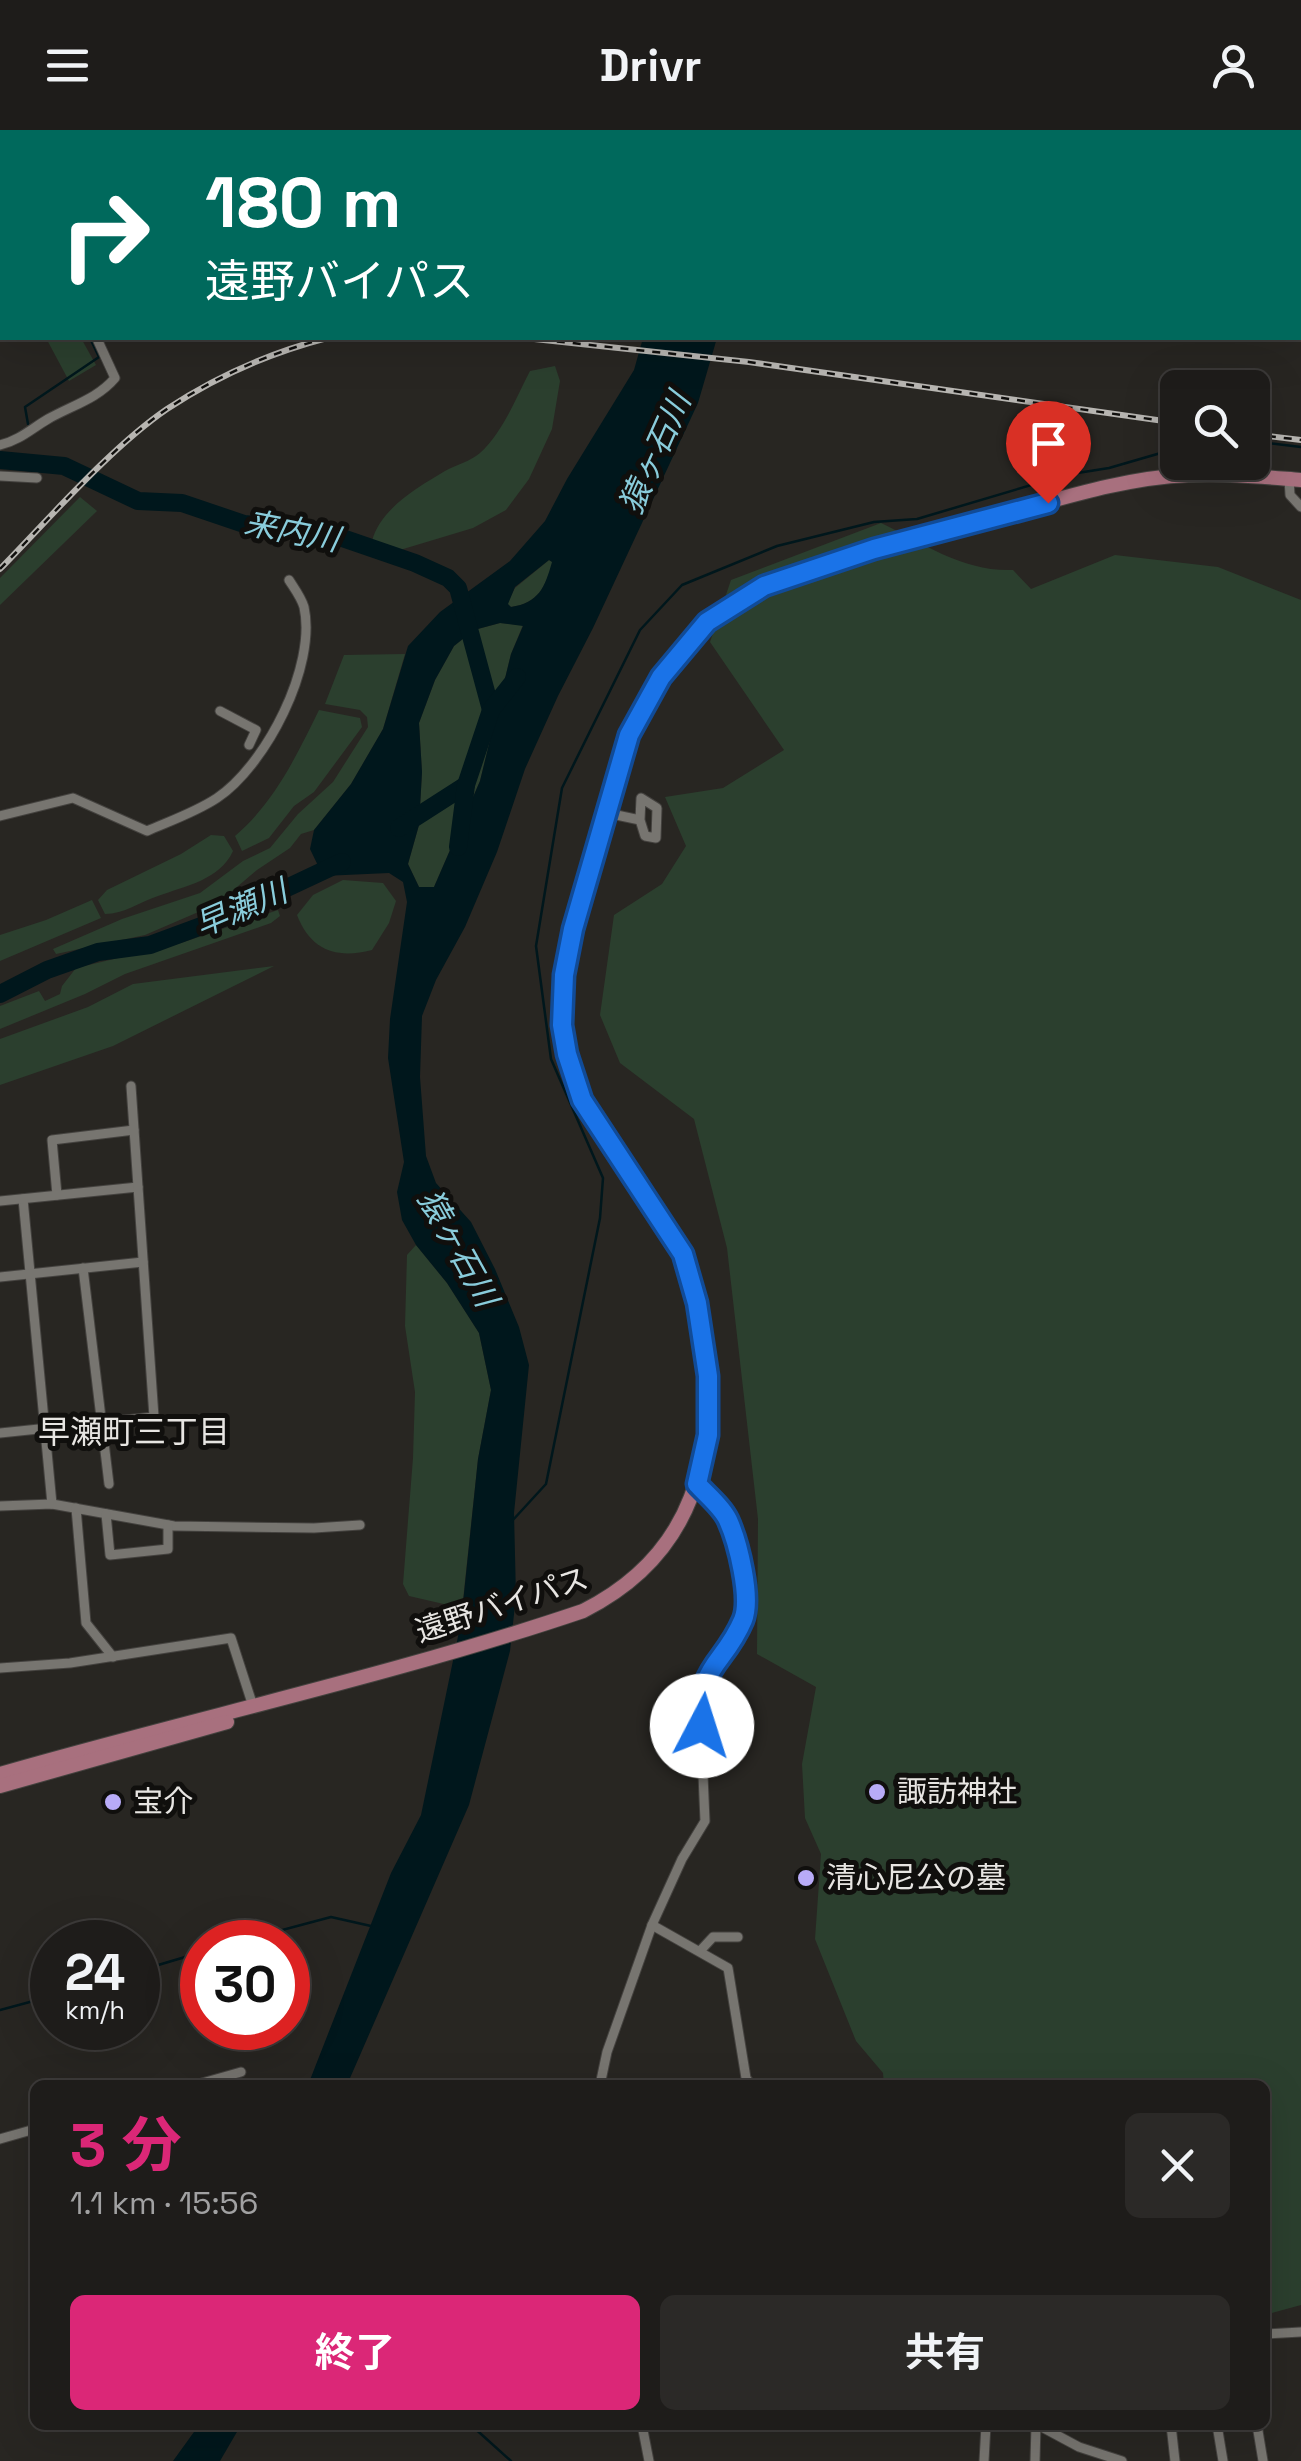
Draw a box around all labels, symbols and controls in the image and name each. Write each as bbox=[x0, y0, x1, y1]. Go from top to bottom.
text: Drivr bbox=[599, 37, 702, 94]
icon: menu bbox=[40, 38, 95, 93]
icon: person bbox=[1206, 38, 1261, 93]
text: 180 m bbox=[205, 158, 402, 247]
icon: right bbox=[40, 170, 170, 300]
text: 遠野バイパス bbox=[205, 253, 474, 310]
map controls bbox=[1160, 370, 1270, 480]
button: search bbox=[1160, 370, 1270, 480]
water label: 猿ヶ石川 bbox=[611, 384, 701, 520]
pin bbox=[1006, 401, 1091, 504]
icon: arrive bbox=[1021, 416, 1076, 471]
water label: 来内川 bbox=[241, 502, 346, 560]
water label: 早瀬川 bbox=[189, 870, 296, 945]
water label: 猿ヶ石川 bbox=[409, 1182, 508, 1316]
district label: 早瀬町三丁目 bbox=[38, 1412, 230, 1452]
street label: 遠野バイパス bbox=[411, 1558, 593, 1651]
position arrow bbox=[650, 1674, 754, 1778]
place label: 諏訪神社 bbox=[897, 1772, 1017, 1811]
marker: 諏訪神社 bbox=[866, 1781, 888, 1803]
place label: 宝介 bbox=[133, 1782, 193, 1821]
marker: 宝介 bbox=[102, 1791, 124, 1813]
place label: 清心尼公の墓 bbox=[826, 1858, 1006, 1897]
marker: 清心尼公の墓 bbox=[795, 1867, 817, 1889]
speed limit sign: 30 bbox=[180, 1920, 310, 2050]
text: 24 bbox=[65, 1941, 125, 2005]
text: km/h bbox=[65, 1994, 125, 2026]
text: 3 分 bbox=[70, 2107, 182, 2184]
button: close bbox=[1125, 2113, 1230, 2218]
text: 1.1 km · 15:56 bbox=[70, 2183, 258, 2223]
button: 終了 bbox=[70, 2295, 640, 2410]
button: 共有 bbox=[660, 2295, 1230, 2410]

